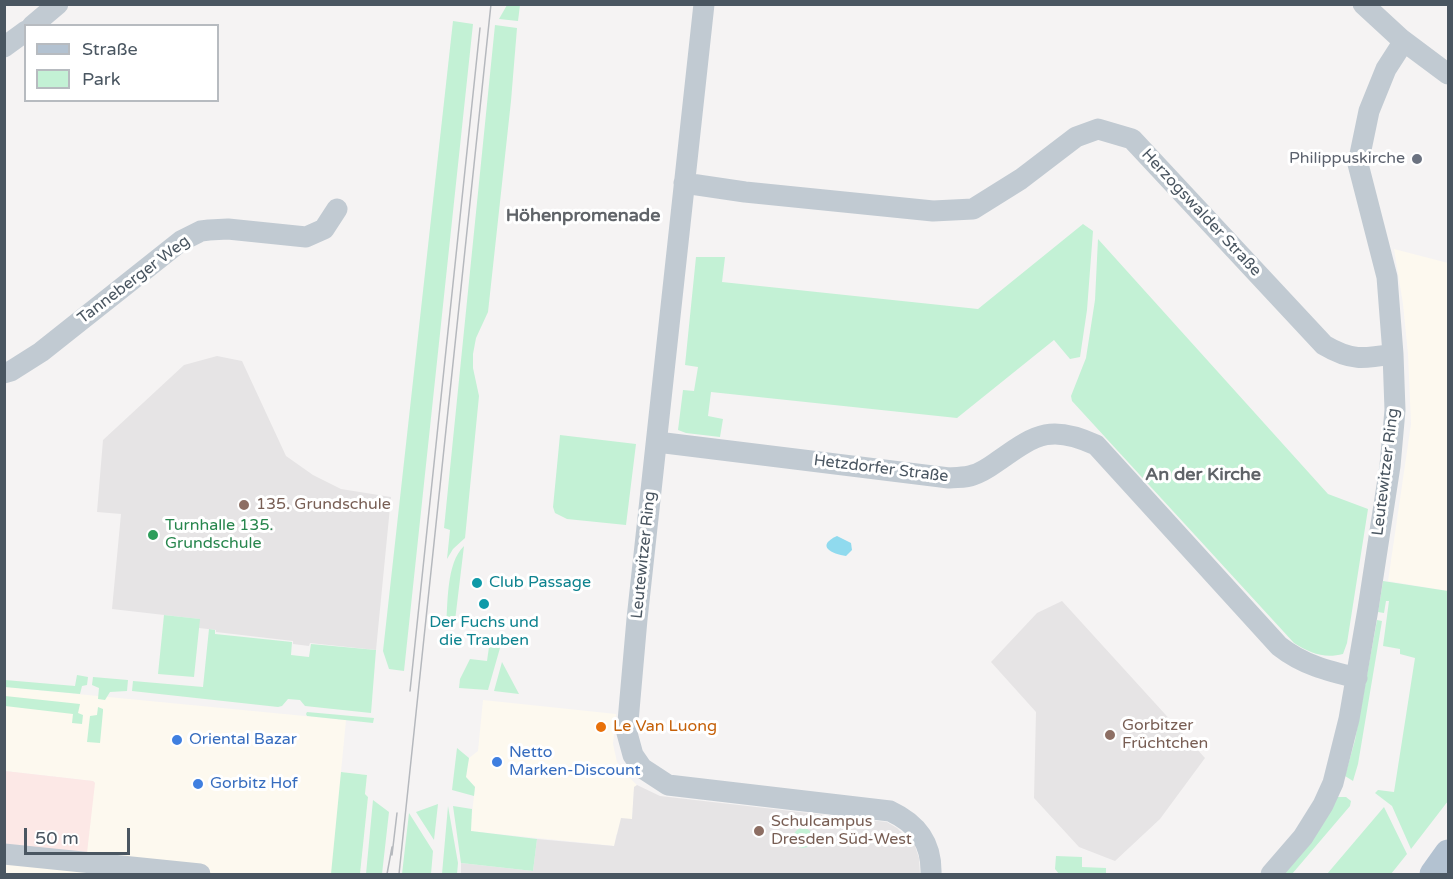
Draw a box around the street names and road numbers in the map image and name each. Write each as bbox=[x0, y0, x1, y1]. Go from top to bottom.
street label: Herzogswalder Straße bbox=[1137, 145, 1265, 281]
street label: Tanneberger Weg bbox=[74, 232, 194, 328]
street label: Leutewitzer Ring bbox=[1369, 407, 1403, 537]
street label: Hetzdorfer Straße bbox=[813, 451, 949, 487]
street label: Leutewitzer Ring bbox=[628, 490, 660, 620]

